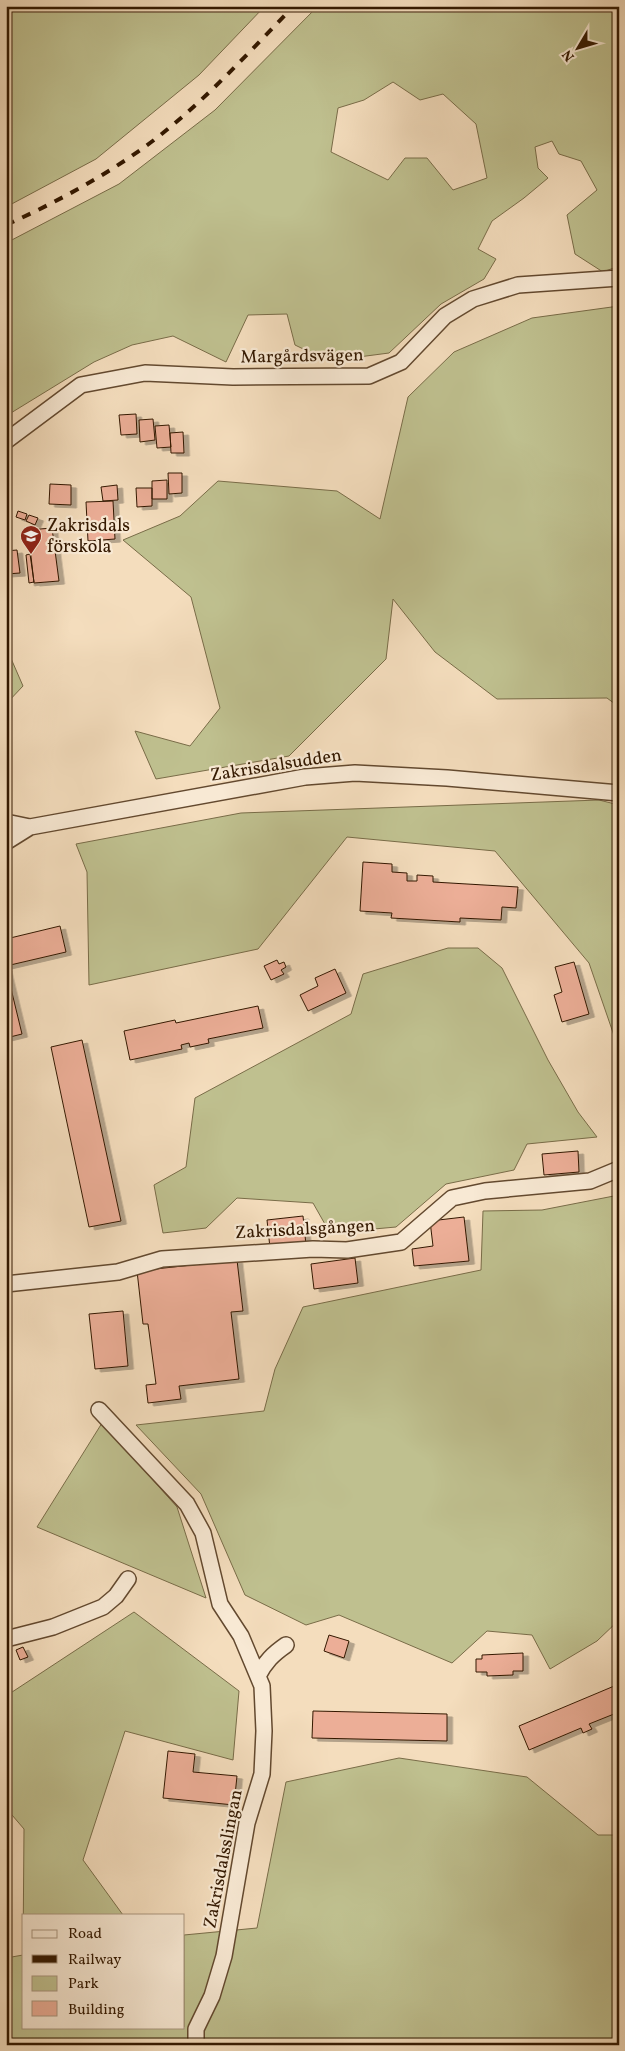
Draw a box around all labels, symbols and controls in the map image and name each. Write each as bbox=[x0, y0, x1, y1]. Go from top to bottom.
north arrow bbox=[552, 22, 602, 72]
text: N bbox=[558, 45, 580, 65]
street label: Margårdsvägen bbox=[240, 343, 364, 371]
place label: Zakrisdals förskola bbox=[47, 514, 130, 560]
school or university icon: Zakrisdals förskola bbox=[19, 524, 43, 555]
street label: Zakrisdalsudden bbox=[208, 743, 344, 789]
street label: Zakrisdalsgången bbox=[234, 1214, 376, 1246]
street label: Zakrisdalsslingan bbox=[198, 1787, 250, 1931]
legend bbox=[22, 1914, 185, 2028]
text: Road bbox=[68, 1924, 102, 1945]
text: Railway bbox=[68, 1950, 121, 1971]
text: Park bbox=[68, 1974, 99, 1995]
text: Building bbox=[68, 2000, 125, 2021]

